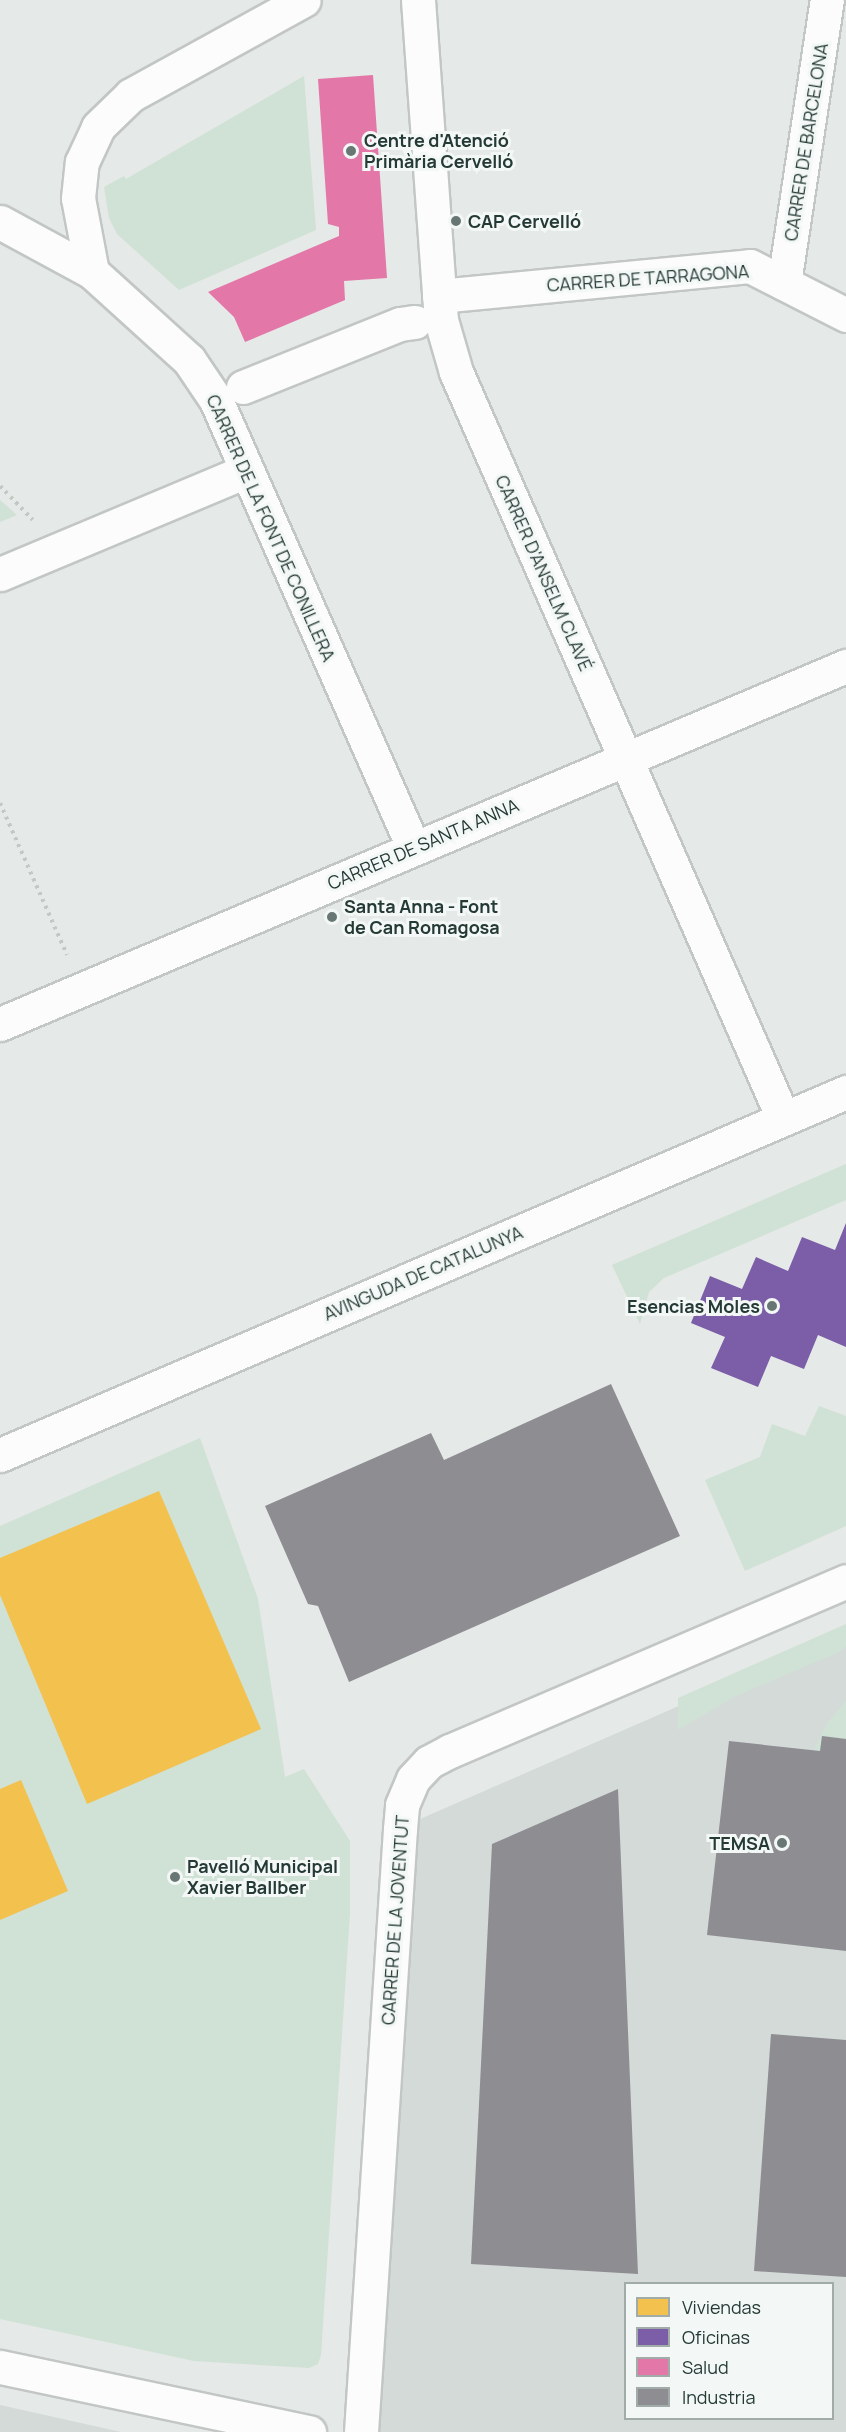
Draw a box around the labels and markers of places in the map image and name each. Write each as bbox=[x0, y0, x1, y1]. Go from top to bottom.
place label: Centre d'Atenció Primària Cervelló bbox=[364, 130, 513, 172]
marker: Centre d'Atenció Primària Cervelló bbox=[342, 142, 360, 160]
place label: CAP Cervelló bbox=[468, 210, 581, 232]
marker: CAP Cervelló bbox=[449, 214, 463, 228]
place label: Santa Anna - Font de Can Romagosa bbox=[344, 896, 500, 938]
marker: Santa Anna - Font de Can Romagosa bbox=[325, 910, 339, 924]
place label: Esencias Moles bbox=[627, 1295, 760, 1317]
marker: Esencias Moles bbox=[765, 1299, 779, 1313]
place label: TEMSA bbox=[709, 1832, 770, 1854]
marker: TEMSA bbox=[775, 1836, 789, 1850]
place label: Pavelló Municipal Xavier Ballber bbox=[187, 1856, 338, 1898]
marker: Pavelló Municipal Xavier Ballber bbox=[168, 1870, 182, 1884]

